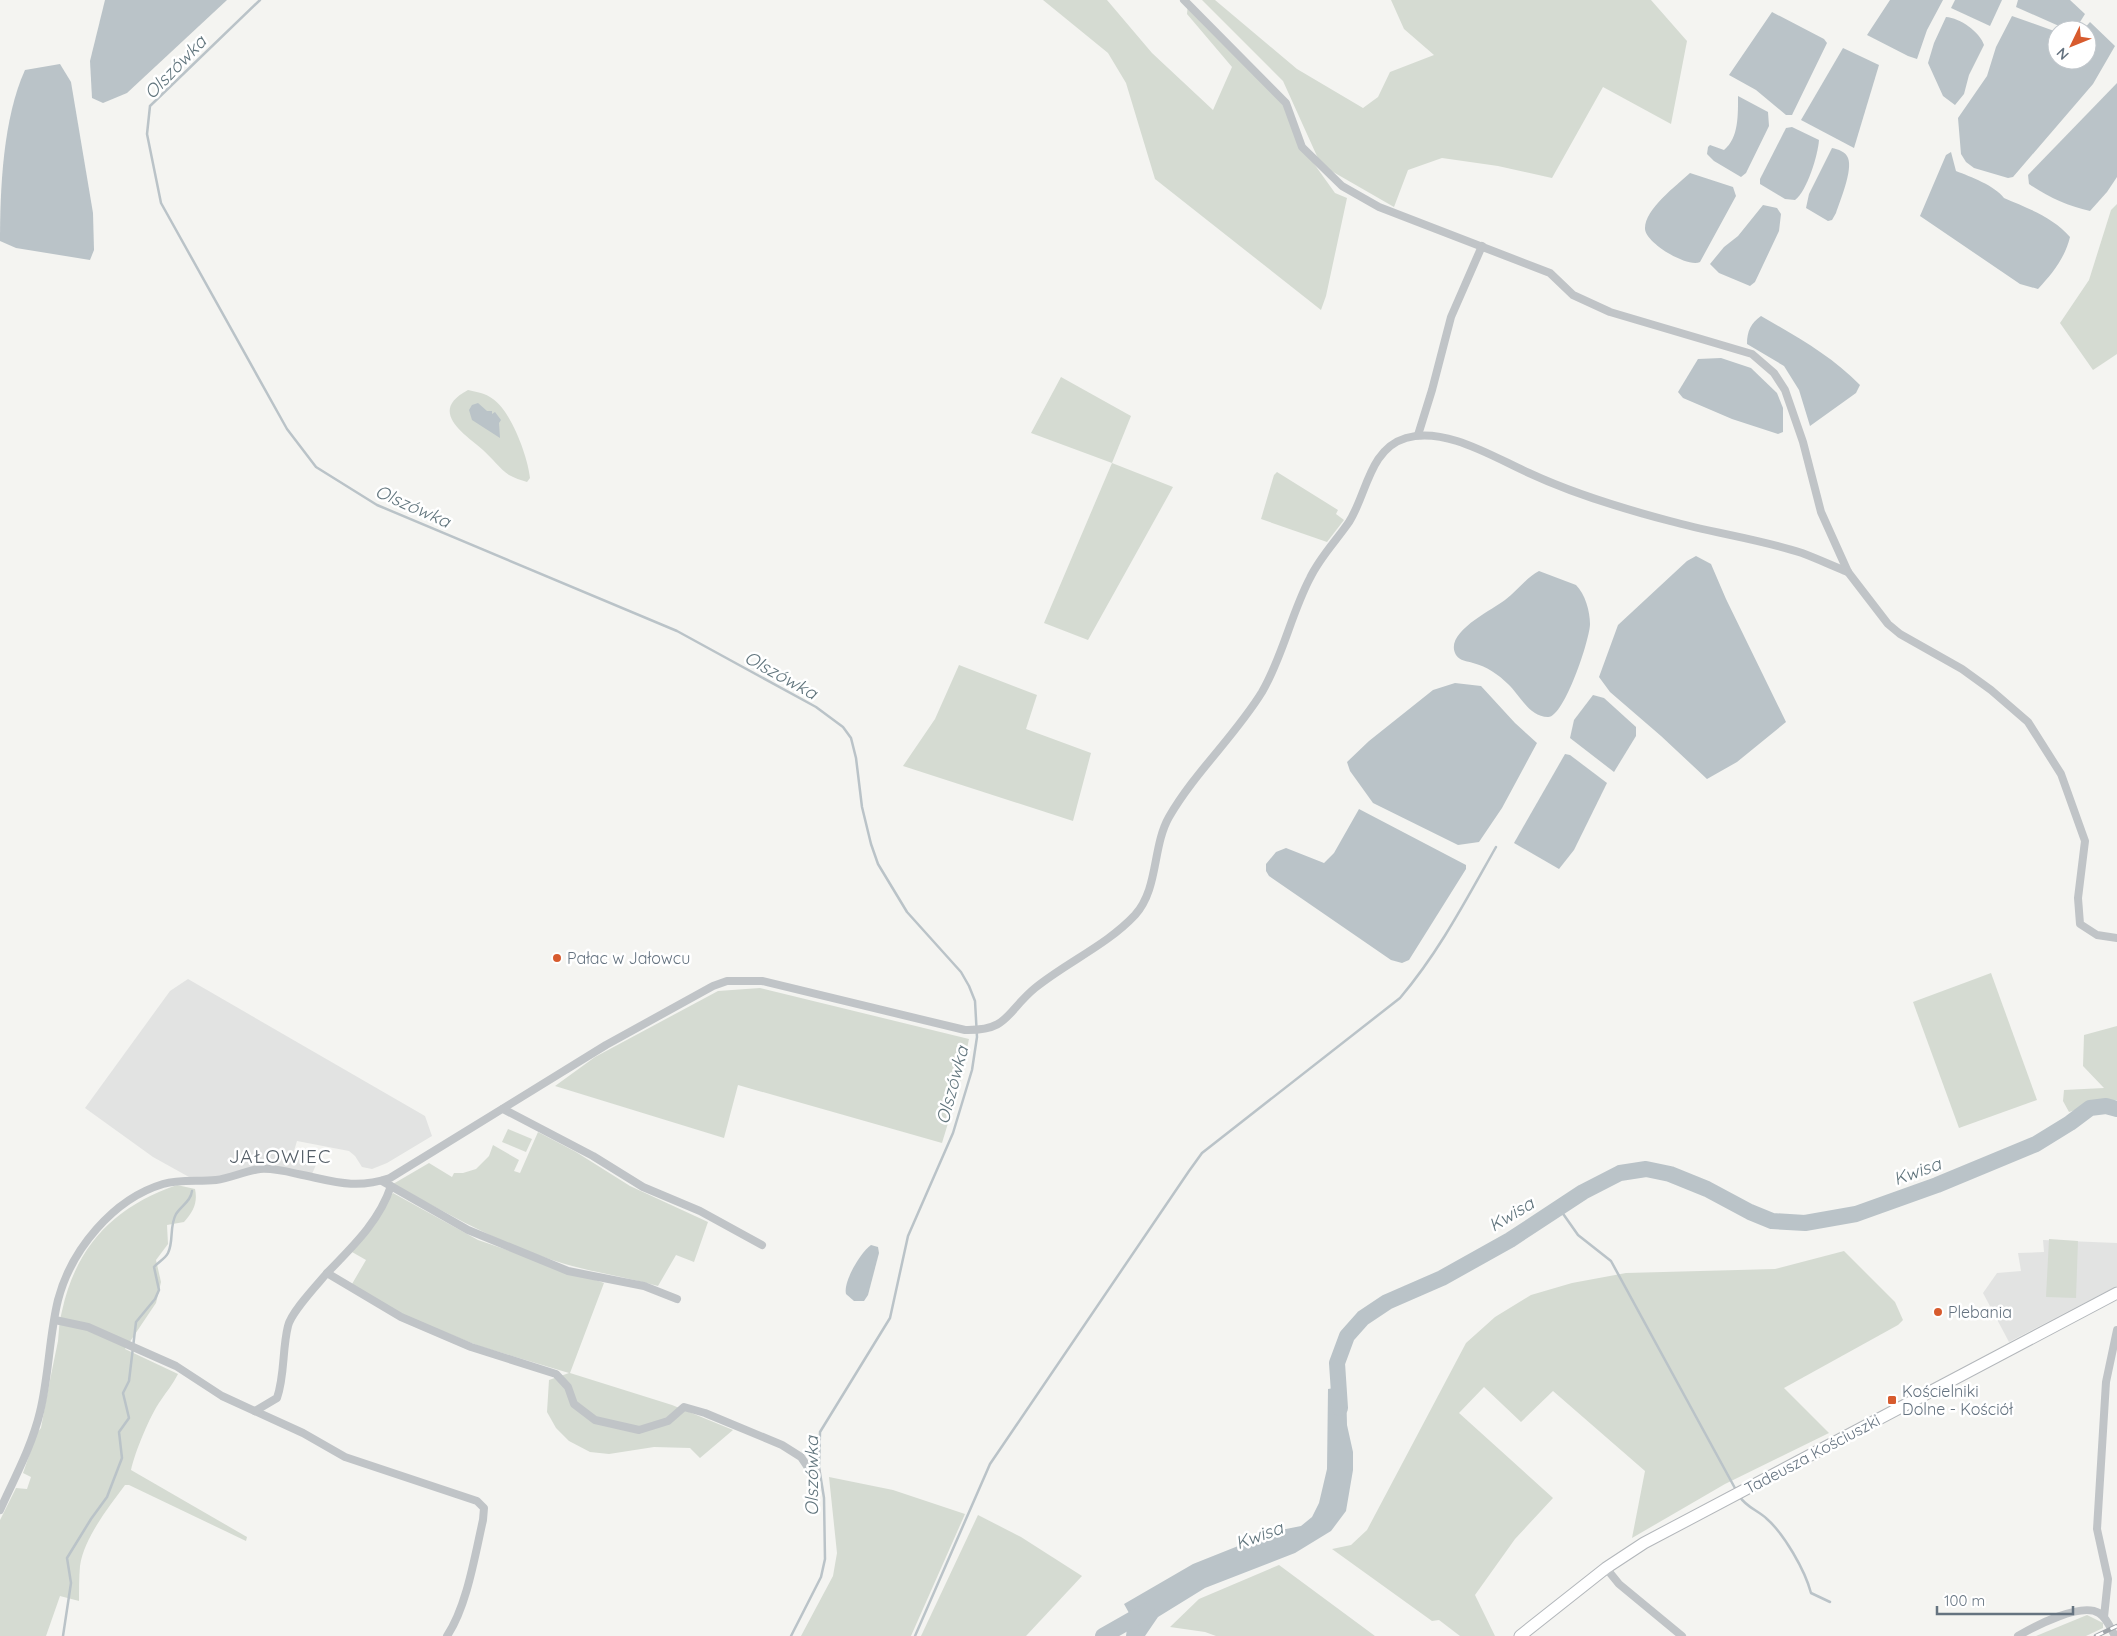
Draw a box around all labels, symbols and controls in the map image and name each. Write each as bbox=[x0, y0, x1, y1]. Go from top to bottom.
north arrow bbox=[2047, 20, 2097, 70]
water label: Olszówka bbox=[139, 30, 212, 104]
text: N bbox=[2052, 44, 2073, 64]
water label: Olszówka bbox=[372, 479, 455, 533]
water label: Olszówka bbox=[740, 646, 822, 705]
place label: Pałac w Jałowcu bbox=[567, 948, 690, 968]
marker: Pałac w Jałowcu bbox=[551, 952, 563, 964]
water label: Olszówka bbox=[931, 1042, 974, 1127]
district label: JAŁOWIEC bbox=[229, 1144, 331, 1168]
water label: Kwisa bbox=[1890, 1151, 1945, 1190]
water label: Kwisa bbox=[1484, 1191, 1539, 1236]
place label: Plebania bbox=[1948, 1302, 2012, 1322]
marker: Plebania bbox=[1932, 1306, 1944, 1318]
place label: Kościelniki Dolne - Kościół bbox=[1902, 1381, 2013, 1419]
marker: Kościelniki Dolne - Kościół bbox=[1886, 1394, 1898, 1406]
street label: Tadeusza Kościuszki bbox=[1741, 1410, 1883, 1498]
water label: Olszówka bbox=[800, 1435, 823, 1516]
water label: Kwisa bbox=[1232, 1515, 1287, 1554]
scale bar bbox=[1937, 1584, 2073, 1616]
text: 100 m bbox=[1944, 1591, 1985, 1610]

